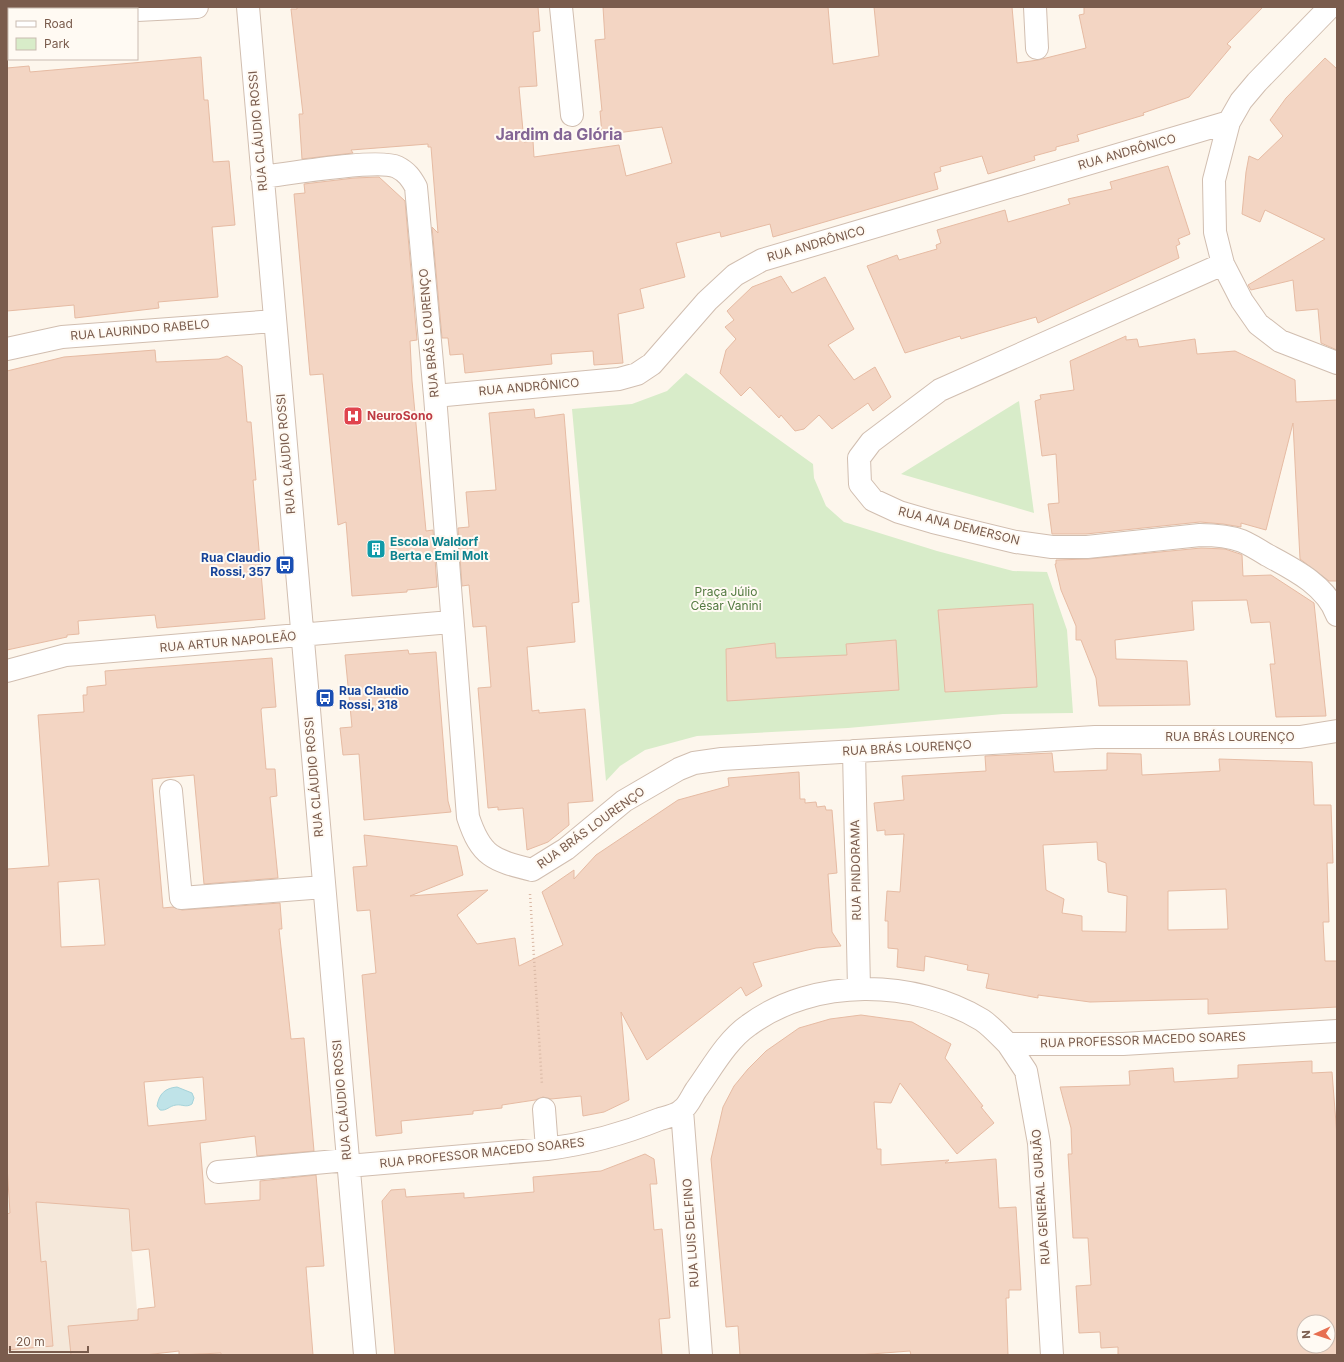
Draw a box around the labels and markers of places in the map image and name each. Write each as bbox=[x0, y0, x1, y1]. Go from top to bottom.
hospital icon: NeuroSono bbox=[342, 405, 364, 427]
place label: NeuroSono bbox=[367, 408, 433, 423]
place label: Escola Waldorf Berta e Emil Molt bbox=[390, 534, 489, 563]
building icon: Escola Waldorf Berta e Emil Molt bbox=[365, 538, 387, 560]
place label: Rua Claudio Rossi, 357 bbox=[201, 550, 271, 579]
bus stop icon: Rua Claudio Rossi, 357 bbox=[274, 554, 296, 576]
place label: Rua Claudio Rossi, 318 bbox=[339, 683, 409, 712]
bus stop icon: Rua Claudio Rossi, 318 bbox=[314, 687, 336, 709]

